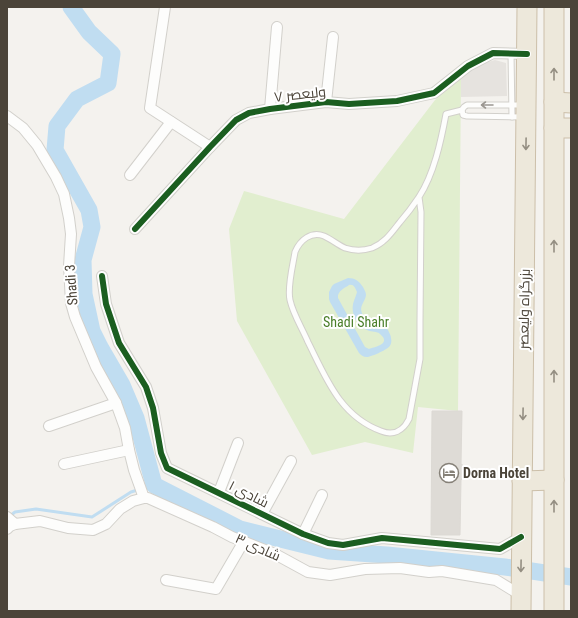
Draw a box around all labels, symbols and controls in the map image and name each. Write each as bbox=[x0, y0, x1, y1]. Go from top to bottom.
one-way arrow bbox=[550, 68, 558, 81]
street label: ولیعصر ۷ bbox=[273, 83, 327, 105]
one-way arrow bbox=[481, 101, 494, 109]
one-way arrow bbox=[522, 137, 530, 150]
one-way arrow bbox=[550, 240, 558, 253]
street label: Shadi 3 bbox=[62, 264, 80, 306]
street label: بزرگراه ولیعصر bbox=[515, 269, 533, 350]
park label: Shadi Shahr bbox=[323, 314, 389, 330]
one-way arrow bbox=[550, 370, 558, 383]
one-way arrow bbox=[519, 407, 527, 420]
hotel icon: Dorna Hotel bbox=[438, 462, 460, 484]
place label: Dorna Hotel bbox=[463, 465, 529, 481]
street label: شادی ۱ bbox=[226, 477, 272, 511]
one-way arrow bbox=[550, 500, 558, 513]
street label: شادی ۳ bbox=[233, 530, 283, 564]
one-way arrow bbox=[517, 559, 525, 572]

